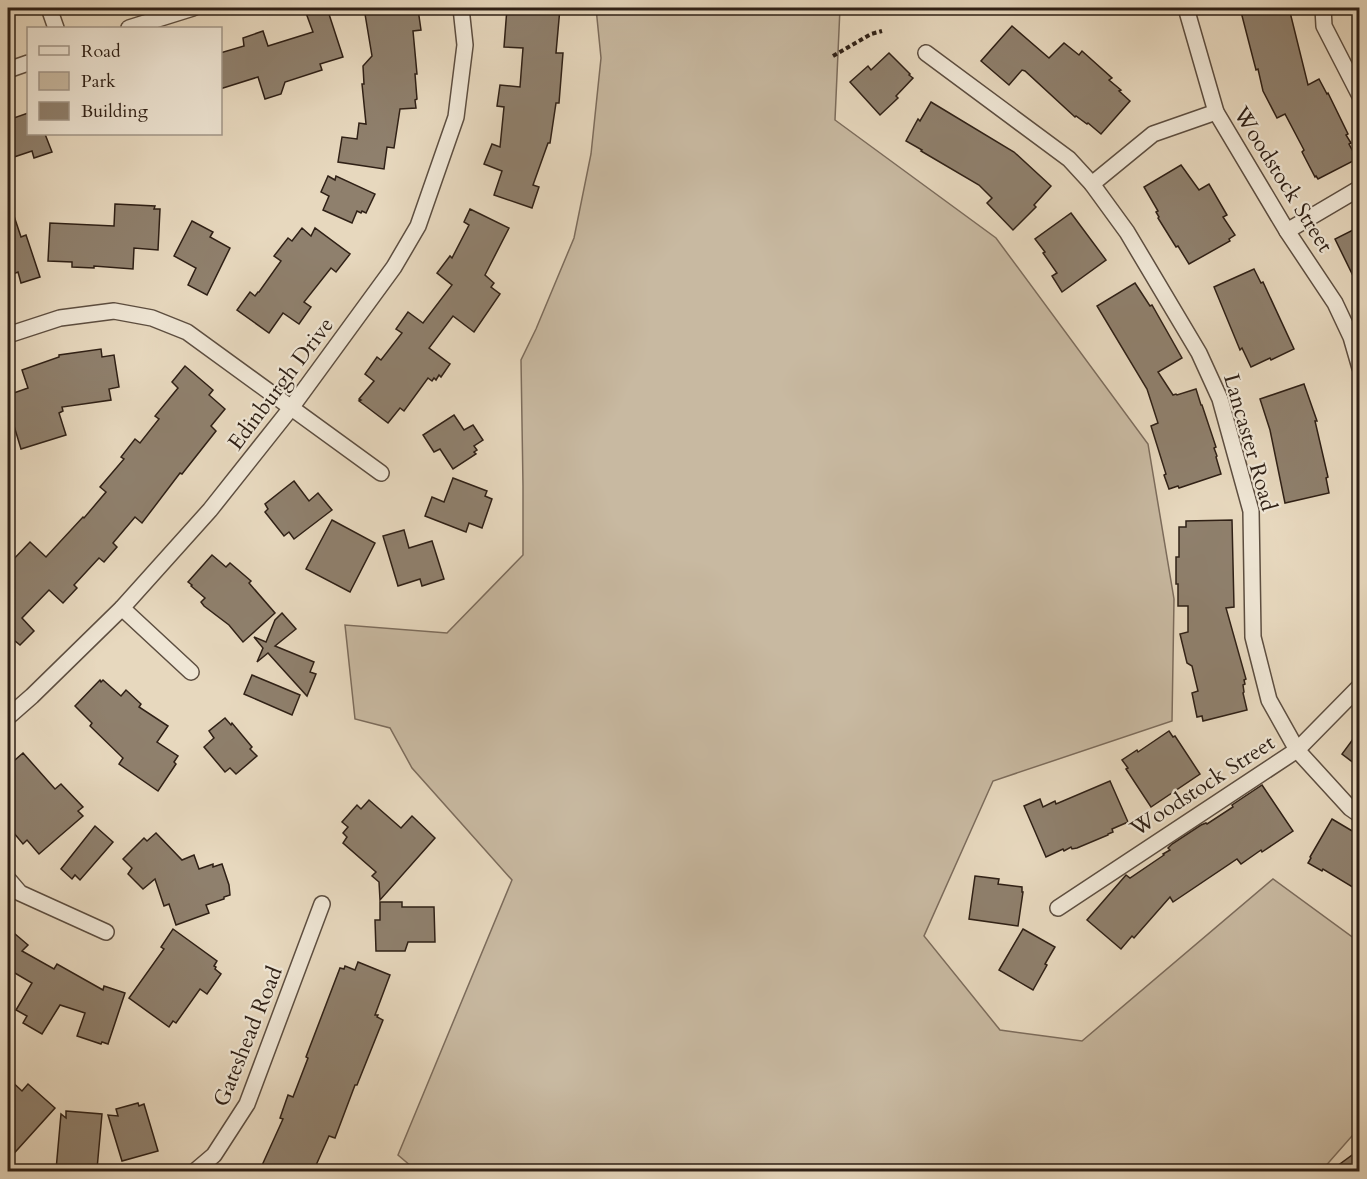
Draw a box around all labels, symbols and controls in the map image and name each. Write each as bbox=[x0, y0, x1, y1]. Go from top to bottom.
legend bbox=[27, 27, 222, 135]
text: Road bbox=[81, 39, 121, 64]
text: Park bbox=[81, 69, 116, 94]
text: Building bbox=[81, 99, 149, 124]
street label: Woodstock Street bbox=[1226, 100, 1340, 258]
street label: Edinburgh Drive bbox=[221, 311, 341, 456]
street label: Lancaster Road bbox=[1216, 370, 1284, 515]
street label: Woodstock Street bbox=[1124, 728, 1281, 844]
street label: Gateshead Road bbox=[206, 962, 290, 1111]

